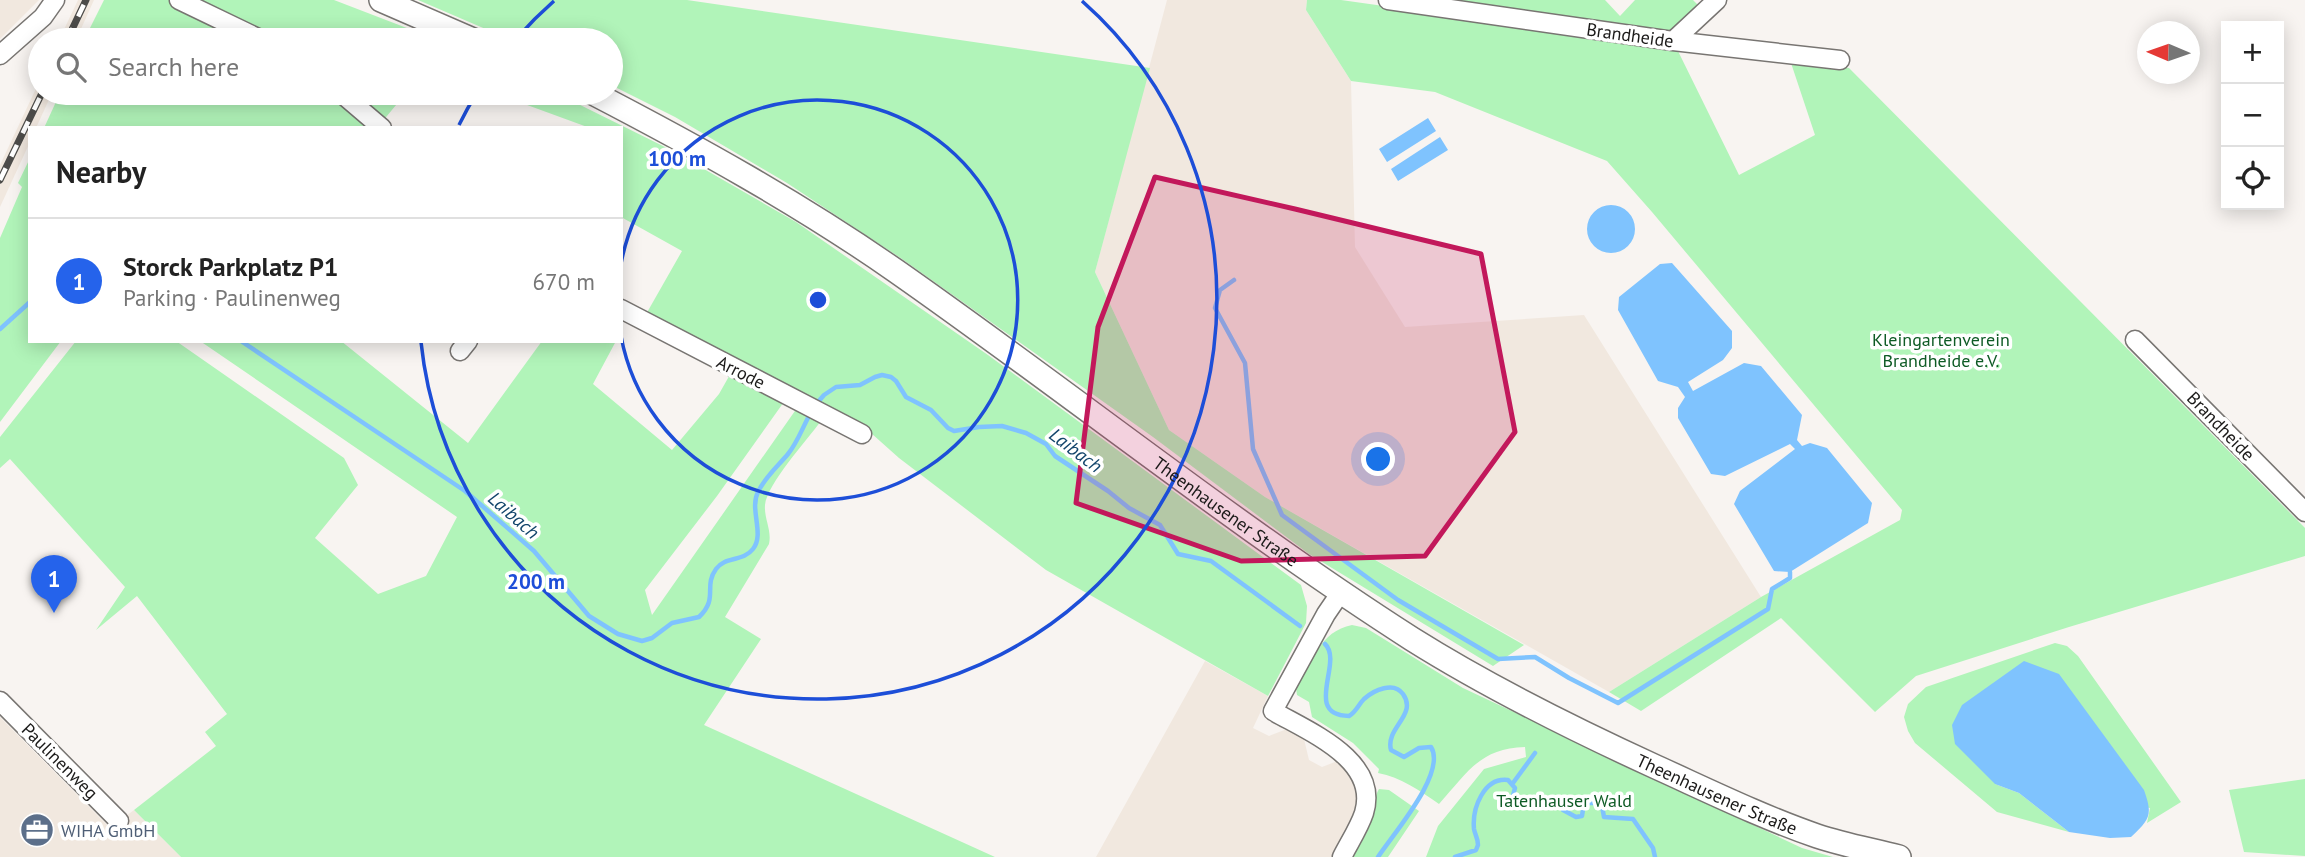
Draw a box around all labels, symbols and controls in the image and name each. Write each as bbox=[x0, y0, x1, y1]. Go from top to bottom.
street label: Brandheide bbox=[1585, 18, 1675, 52]
north arrow bbox=[2137, 21, 2200, 84]
map controls bbox=[2221, 21, 2284, 210]
button: + bbox=[2221, 21, 2284, 84]
search box bbox=[28, 28, 623, 105]
icon: search bbox=[52, 48, 90, 86]
text: Search here bbox=[108, 50, 239, 83]
button: − bbox=[2221, 84, 2284, 147]
text: 100 m bbox=[648, 145, 706, 172]
button: locate bbox=[2221, 147, 2284, 210]
text: Nearby bbox=[56, 152, 146, 191]
text: Storck Parkplatz P1 bbox=[123, 250, 339, 283]
text: 1 bbox=[72, 267, 86, 296]
text: 670 m bbox=[533, 267, 595, 296]
text: Parking · Paulinenweg bbox=[123, 283, 341, 312]
centre of rings bbox=[806, 288, 830, 312]
park label: Kleingartenverein Brandheide e.V. bbox=[1872, 328, 2010, 372]
street label: Arrode bbox=[713, 350, 769, 394]
street label: Brandheide bbox=[2182, 386, 2260, 466]
water label: Laibach bbox=[1045, 422, 1107, 478]
your location bbox=[1361, 442, 1395, 476]
street label: Theenhausener Straße bbox=[1149, 451, 1303, 571]
water label: Laibach bbox=[483, 486, 545, 544]
pin: 1 bbox=[31, 555, 77, 613]
text: 200 m bbox=[507, 568, 565, 595]
street label: Paulinenweg bbox=[17, 718, 103, 804]
street label: Theenhausener Straße bbox=[1633, 748, 1801, 839]
park label: Tatenhauser Wald bbox=[1496, 789, 1632, 812]
office icon: WIHA GmbH bbox=[18, 811, 56, 849]
place label: WIHA GmbH bbox=[61, 819, 155, 842]

